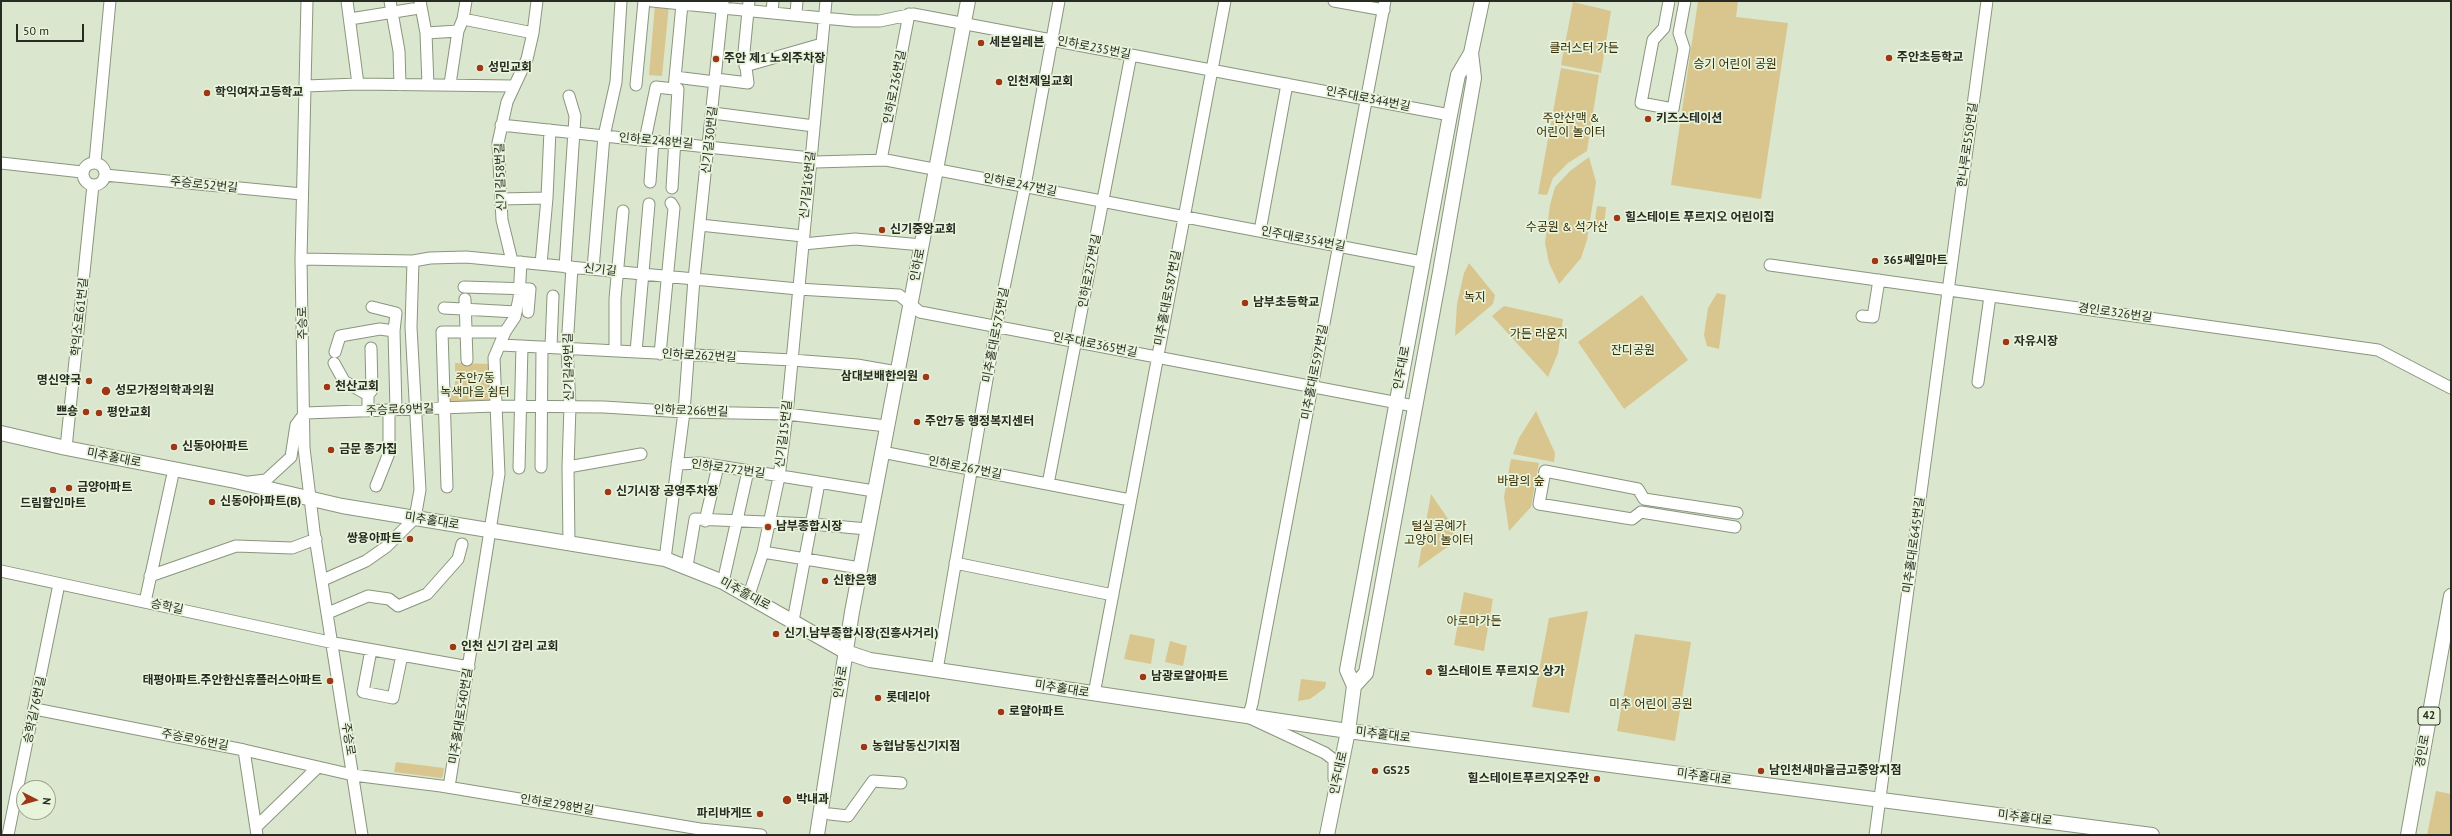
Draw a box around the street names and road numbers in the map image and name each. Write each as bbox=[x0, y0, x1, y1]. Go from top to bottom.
street label: 인하로235번길 bbox=[1056, 34, 1132, 62]
street label: 인하로236번길 bbox=[881, 49, 909, 125]
street label: 인주대로344번길 bbox=[1324, 84, 1412, 114]
street label: 한나루로550번길 bbox=[1955, 101, 1981, 189]
street label: 신기길30번길 bbox=[699, 105, 721, 175]
street label: 인하로248번길 bbox=[618, 131, 694, 151]
street label: 신기길58번길 bbox=[493, 143, 509, 211]
street label: 신기길16번길 bbox=[797, 150, 819, 220]
street label: 인하로247번길 bbox=[982, 171, 1058, 199]
street label: 주승로52번길 bbox=[169, 174, 239, 196]
street label: 인주대로354번길 bbox=[1259, 224, 1347, 254]
street label: 인하로257번길 bbox=[1076, 233, 1104, 309]
street label: 인하로 bbox=[908, 247, 928, 283]
street label: 미추홀대로587번길 bbox=[1152, 249, 1184, 347]
street label: 신기길 bbox=[583, 261, 617, 279]
street label: 학익소로61번길 bbox=[69, 277, 91, 357]
street label: 미추홀대로575번길 bbox=[980, 286, 1012, 384]
street label: 경인로326번길 bbox=[2077, 301, 2153, 325]
street label: 주승로 bbox=[296, 306, 310, 340]
street label: 미추홀대로597번길 bbox=[1299, 323, 1331, 421]
street label: 인주대로365번길 bbox=[1051, 330, 1139, 360]
street label: 신기길49번길 bbox=[561, 333, 577, 401]
street label: 인주대로 bbox=[1391, 345, 1413, 391]
street label: 인하로262번길 bbox=[661, 347, 737, 365]
street label: 신기길15번길 bbox=[773, 399, 795, 469]
street label: 주승로69번길 bbox=[366, 402, 434, 418]
street label: 인하로266번길 bbox=[653, 402, 729, 420]
street label: 미추홀대로 bbox=[86, 446, 142, 470]
street label: 인하로267번길 bbox=[927, 454, 1003, 482]
street label: 인하로272번길 bbox=[690, 457, 766, 481]
street label: 미추홀대로645번길 bbox=[1900, 496, 1928, 594]
street label: 미추홀대로 bbox=[404, 510, 460, 532]
street label: 미추홀대로 bbox=[717, 575, 773, 613]
street label: 승학길 bbox=[149, 597, 185, 617]
street label: 인하로 bbox=[831, 664, 851, 700]
street label: 미추홀대로540번길 bbox=[446, 667, 476, 765]
street label: 승학길76번길 bbox=[21, 675, 49, 745]
street label: 미추홀대로 bbox=[1034, 678, 1090, 700]
road number: 42 bbox=[2418, 707, 2440, 725]
street label: 주승로 bbox=[338, 722, 358, 756]
street label: 미추홀대로 bbox=[1355, 724, 1411, 746]
street label: 주승로96번길 bbox=[160, 726, 230, 754]
street label: 경인로 bbox=[2413, 733, 2433, 769]
street label: 인주대로 bbox=[1327, 750, 1351, 796]
street label: 미추홀대로 bbox=[1676, 766, 1732, 788]
street label: 인하로298번길 bbox=[519, 792, 595, 818]
street label: 미추홀대로 bbox=[1997, 807, 2053, 829]

